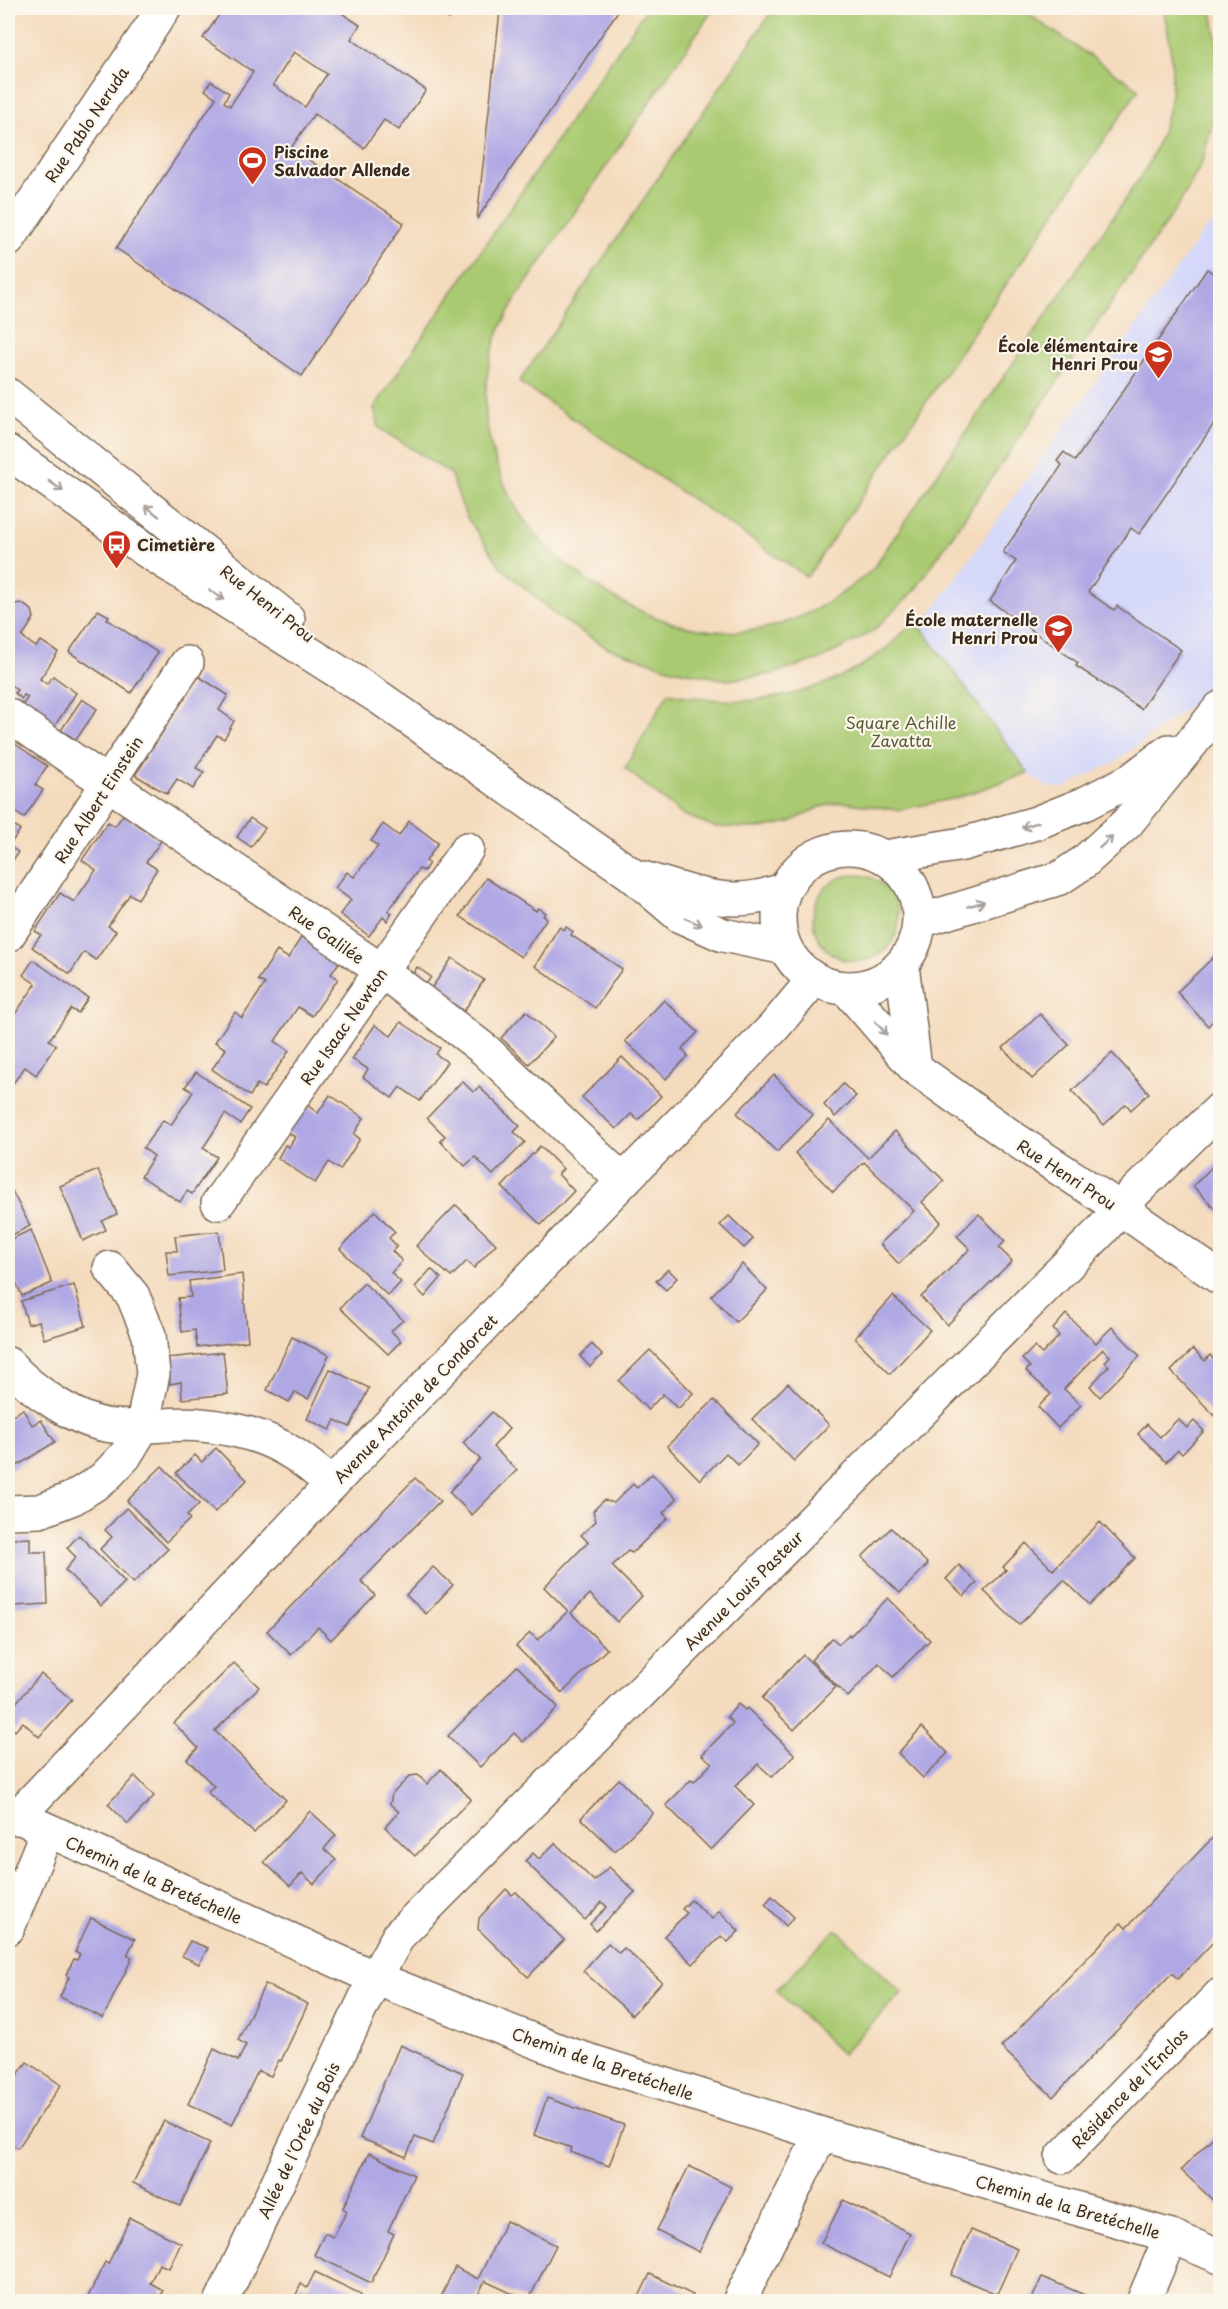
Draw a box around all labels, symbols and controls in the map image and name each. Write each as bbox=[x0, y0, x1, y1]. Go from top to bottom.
street label: Rue Pablo Neruda bbox=[38, 61, 134, 187]
place label: Piscine Salvador Allende bbox=[274, 139, 410, 181]
sports icon: Piscine Salvador Allende bbox=[237, 144, 269, 186]
place label: École élémentaire Henri Prou bbox=[998, 333, 1138, 375]
school or university icon: École élémentaire Henri Prou bbox=[1143, 338, 1175, 380]
one-way arrow bbox=[47, 480, 63, 492]
one-way arrow bbox=[145, 504, 161, 517]
bus stop icon: Cimetière bbox=[100, 528, 132, 570]
place label: Cimetière bbox=[137, 532, 215, 556]
street label: Rue Henri Prou bbox=[216, 558, 320, 648]
one-way arrow bbox=[208, 589, 225, 601]
place label: École maternelle Henri Prou bbox=[905, 607, 1038, 649]
school or university icon: École maternelle Henri Prou bbox=[1043, 612, 1075, 654]
park label: Square Achille Zavatta bbox=[846, 710, 957, 752]
street label: Rue Albert Einstein bbox=[48, 731, 148, 867]
one-way arrow bbox=[1021, 820, 1040, 831]
one-way arrow bbox=[1098, 835, 1113, 849]
one-way arrow bbox=[966, 898, 985, 909]
street label: Rue Galilée bbox=[284, 899, 370, 969]
one-way arrow bbox=[684, 917, 703, 928]
street label: Rue Isaac Newton bbox=[294, 963, 392, 1089]
one-way arrow bbox=[874, 1020, 888, 1035]
street label: Rue Henri Prou bbox=[1013, 1133, 1121, 1215]
street label: Avenue Antoine de Condorcet bbox=[328, 1308, 503, 1488]
street label: Avenue Louis Pasteur bbox=[678, 1525, 808, 1655]
street label: Chemin de la Bretéchelle bbox=[62, 1829, 246, 1929]
street label: Chemin de la Bretéchelle bbox=[509, 2021, 697, 2106]
street label: Résidence de l'Enclos bbox=[1065, 2023, 1193, 2153]
street label: Allée de l'Orée du Bois bbox=[251, 2058, 345, 2222]
street label: Chemin de la Bretéchelle bbox=[973, 2168, 1163, 2244]

